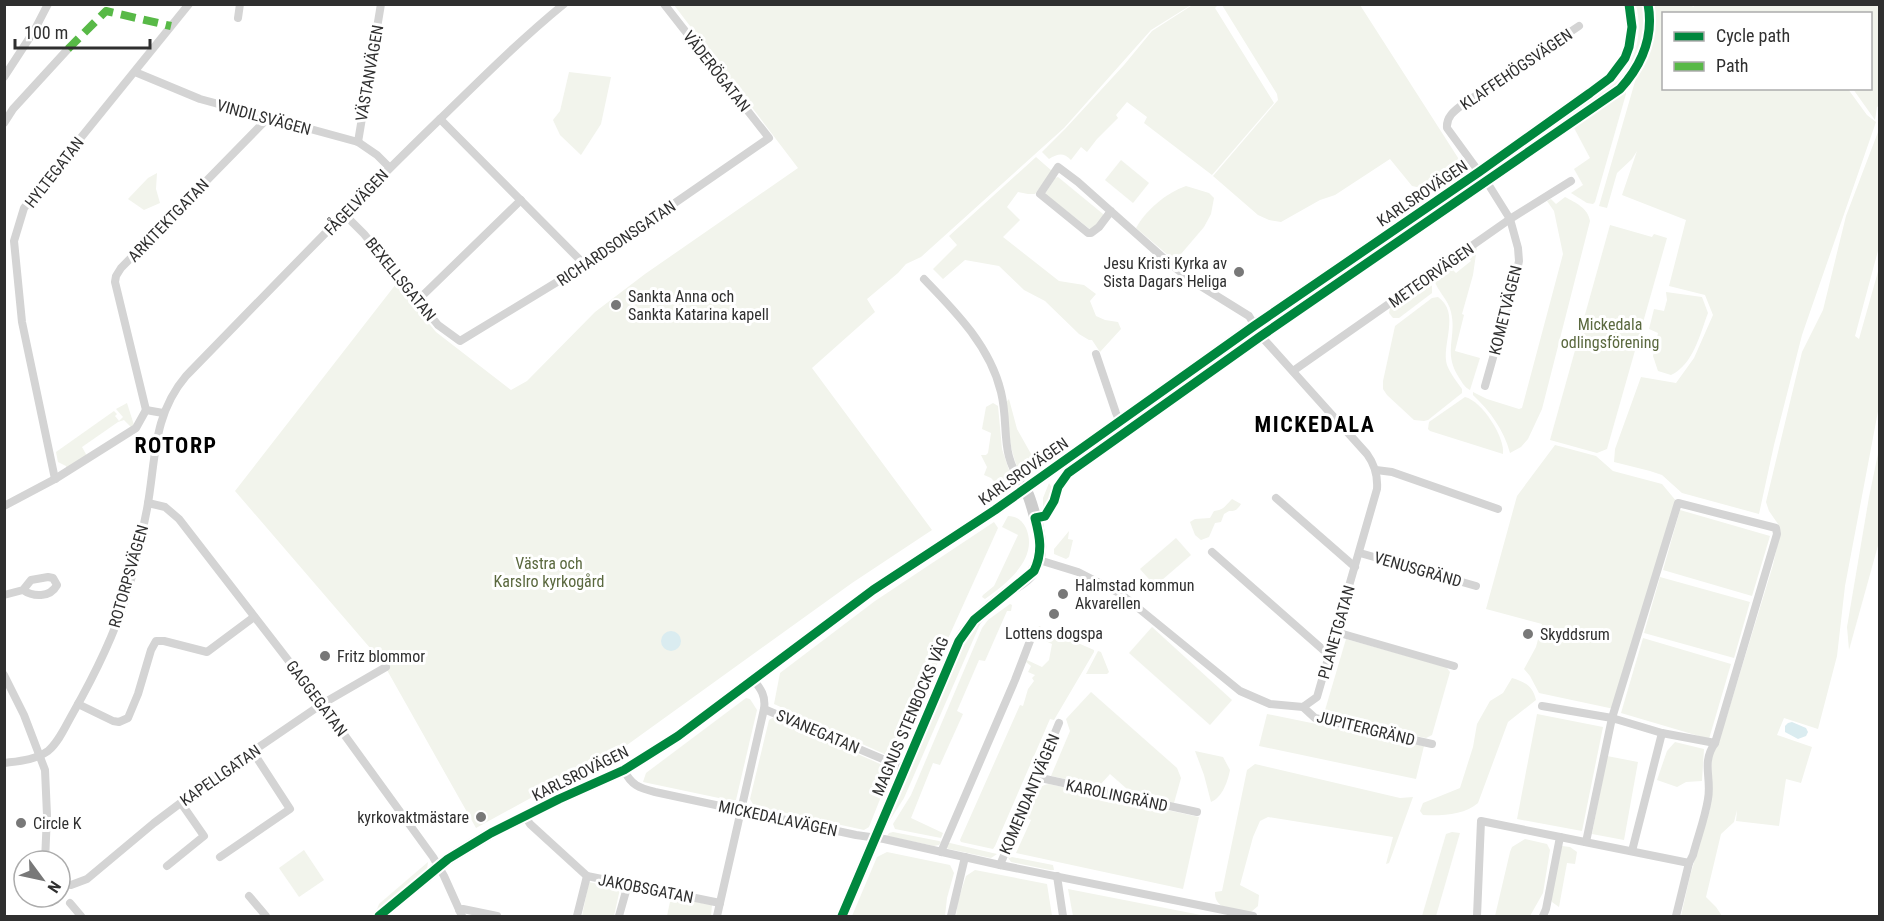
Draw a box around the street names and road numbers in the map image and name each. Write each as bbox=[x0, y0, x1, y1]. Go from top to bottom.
street label: VÄSTANVÄGEN bbox=[352, 23, 387, 123]
street label: KLAFFEHÖGSVÄGEN bbox=[1457, 25, 1576, 114]
street label: VÄDERÖGATAN bbox=[679, 27, 754, 116]
street label: VINDILSVÄGEN bbox=[215, 96, 313, 139]
street label: HYLTEGATAN bbox=[21, 133, 88, 211]
street label: KARLSROVÄGEN bbox=[1373, 156, 1471, 231]
street label: FÅGELVÄGEN bbox=[320, 165, 392, 239]
street label: ARKITEKTGATAN bbox=[124, 175, 213, 266]
street label: RICHARDSONSGATAN bbox=[553, 197, 679, 290]
street label: BEXELLSGATAN bbox=[361, 234, 440, 325]
street label: METEORVÄGEN bbox=[1385, 239, 1477, 312]
street label: KOMETVÄGEN bbox=[1485, 263, 1526, 357]
street label: KARLSROVÄGEN bbox=[975, 433, 1072, 509]
street label: ROTORPSVÄGEN bbox=[105, 523, 152, 630]
street label: VENUSGRÄND bbox=[1372, 548, 1464, 591]
street label: PLANETGATAN bbox=[1314, 583, 1359, 681]
street label: MAGNUS STENBOCKS VÄG bbox=[868, 634, 953, 799]
street label: GAGGEGATAN bbox=[282, 657, 351, 740]
street label: SVANEGATAN bbox=[773, 705, 862, 757]
street label: JUPITERGRÄND bbox=[1315, 707, 1417, 750]
street label: KOMENDANTVÄGEN bbox=[995, 731, 1063, 857]
street label: KAPELLGATAN bbox=[176, 741, 264, 810]
street label: KARLSROVÄGEN bbox=[529, 742, 632, 805]
street label: KAROLINGRÄND bbox=[1064, 775, 1170, 816]
street label: MICKEDALAVÄGEN bbox=[717, 797, 839, 840]
street label: JAKOBSGATAN bbox=[597, 870, 695, 907]

